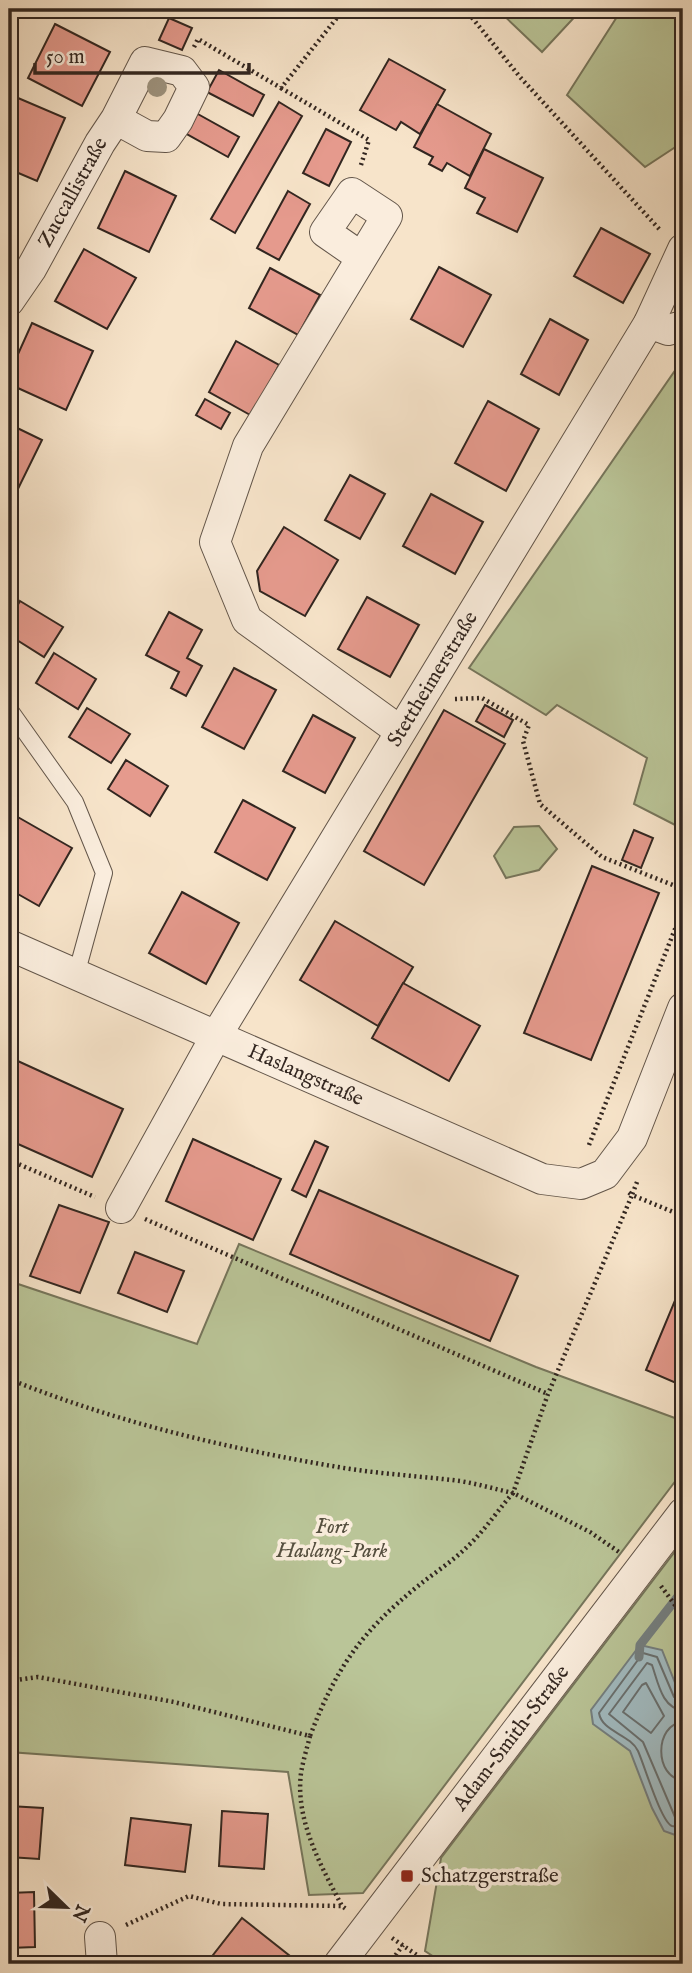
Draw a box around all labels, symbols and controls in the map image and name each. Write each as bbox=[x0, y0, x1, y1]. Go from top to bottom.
scale bar bbox=[35, 32, 248, 76]
text: 50 m bbox=[46, 44, 85, 71]
street label: Zuccallistraße bbox=[32, 132, 114, 252]
street label: Stettheimerstraße bbox=[381, 606, 484, 752]
street label: Haslangstraße bbox=[244, 1038, 368, 1113]
park label: Fort Haslang-Park bbox=[276, 1514, 388, 1565]
street label: Adam-Smith-Straße bbox=[446, 1660, 576, 1817]
place label: Schatzgerstraße bbox=[421, 1863, 559, 1890]
marker: Schatzgerstraße bbox=[399, 1868, 415, 1884]
north arrow bbox=[32, 1871, 102, 1941]
text: N bbox=[65, 1900, 94, 1926]

